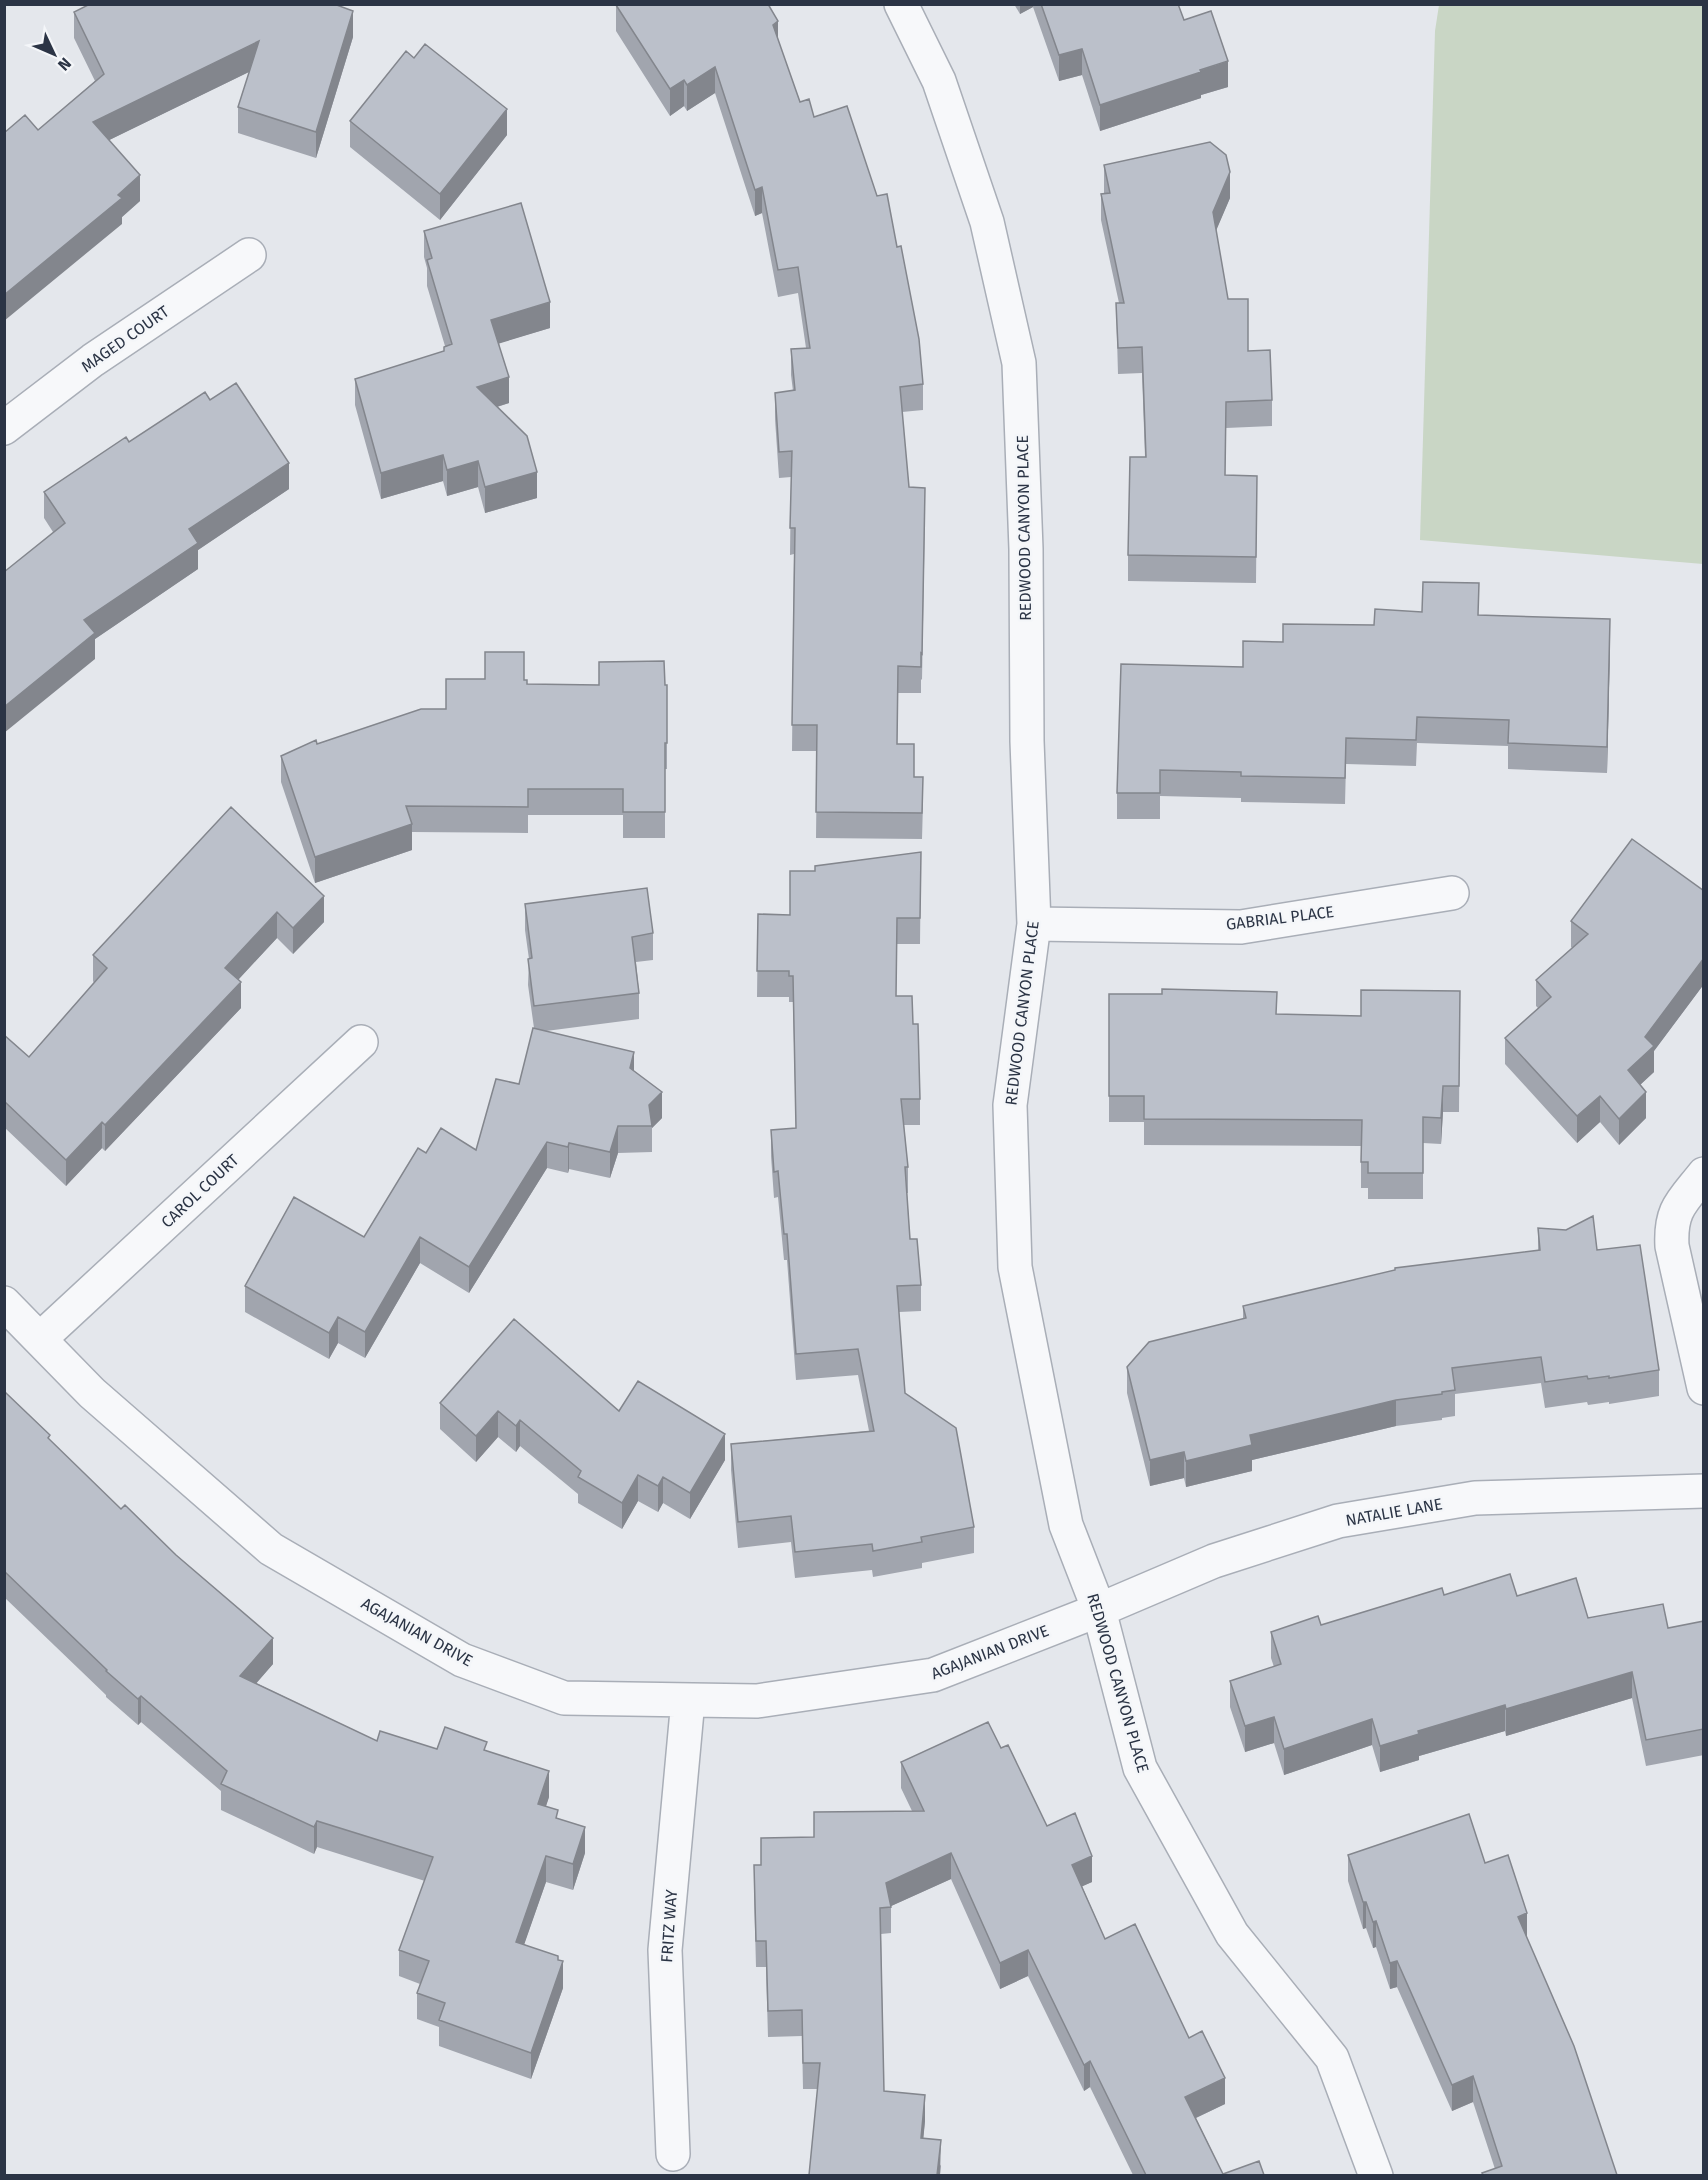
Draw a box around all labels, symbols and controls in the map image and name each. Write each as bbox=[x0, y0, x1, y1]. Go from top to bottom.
north arrow bbox=[24, 24, 84, 84]
text: N bbox=[54, 54, 75, 74]
street label: MAGED COURT bbox=[78, 301, 173, 376]
street label: REDWOOD CANYON PLACE bbox=[1013, 435, 1035, 621]
street label: GABRIAL PLACE bbox=[1225, 902, 1335, 934]
street label: REDWOOD CANYON PLACE bbox=[1001, 920, 1043, 1106]
street label: CAROL COURT bbox=[157, 1150, 243, 1232]
street label: NATALIE LANE bbox=[1344, 1494, 1444, 1530]
street label: REDWOOD CANYON PLACE bbox=[1083, 1591, 1153, 1775]
street label: AGAJANIAN DRIVE bbox=[358, 1594, 476, 1670]
street label: AGAJANIAN DRIVE bbox=[928, 1621, 1052, 1683]
street label: FRITZ WAY bbox=[657, 1889, 681, 1963]

